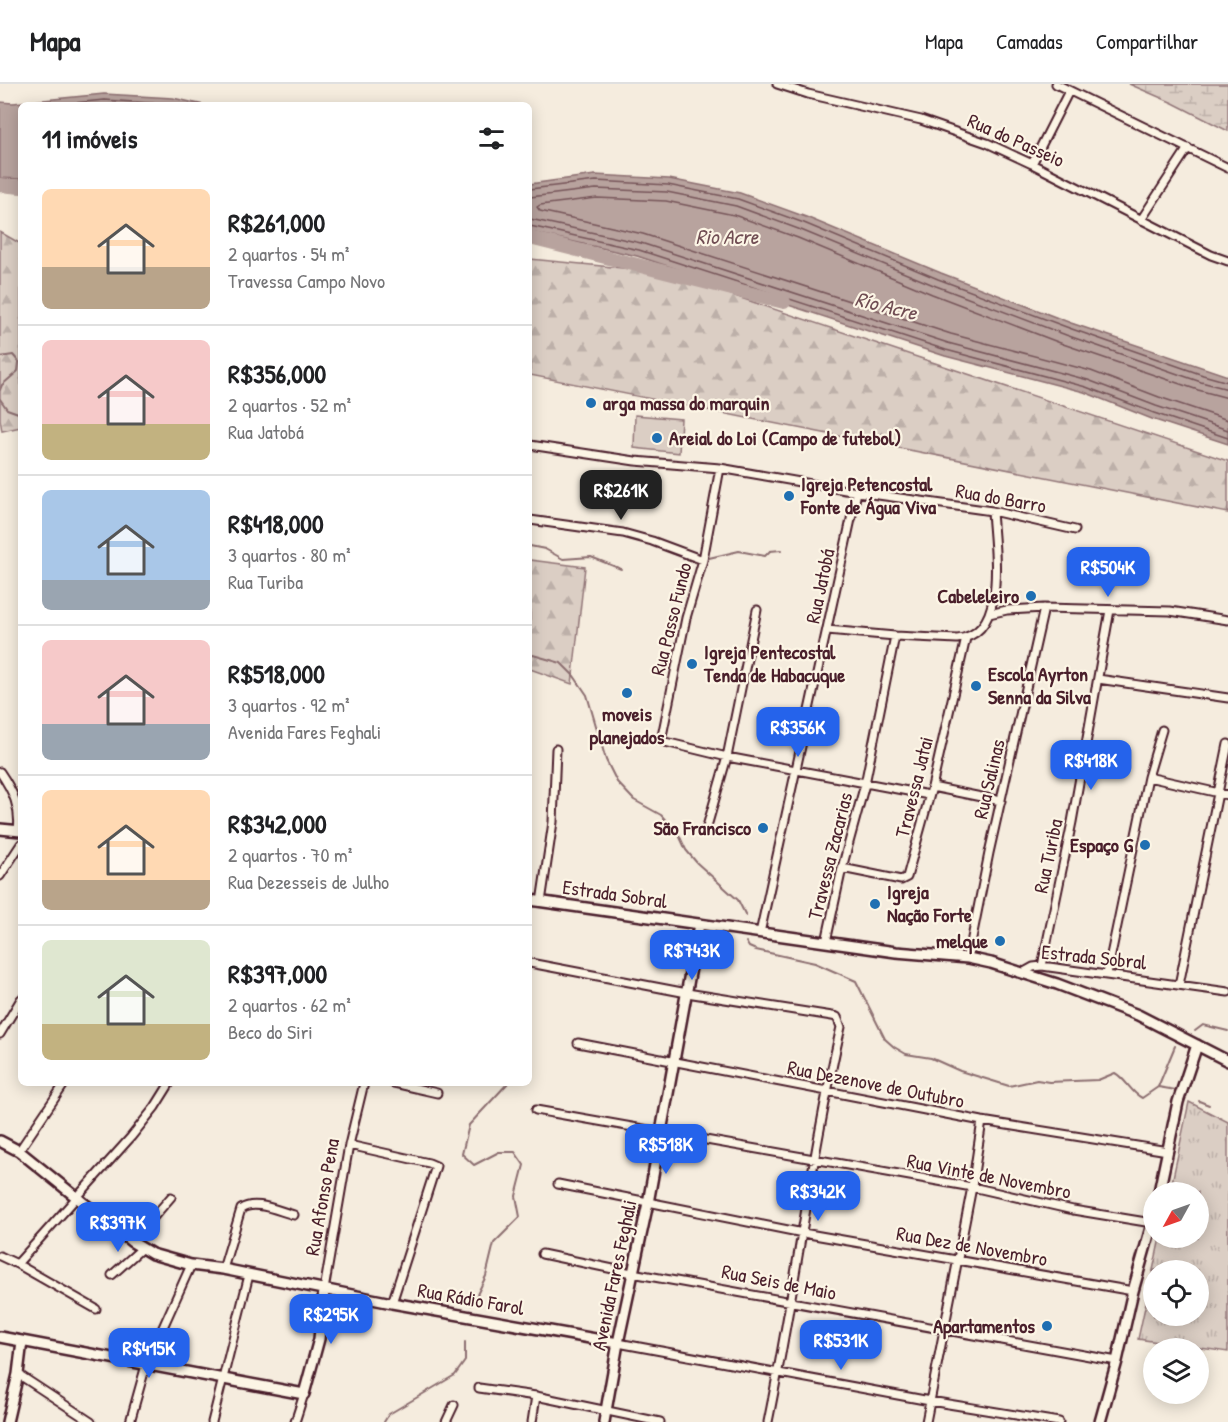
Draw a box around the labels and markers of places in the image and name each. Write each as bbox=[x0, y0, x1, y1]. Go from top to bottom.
place label: arga massa do marquin bbox=[603, 389, 770, 417]
marker: arga massa do marquin bbox=[584, 396, 598, 410]
place label: Areial do Loi (Campo de futebol) bbox=[669, 424, 901, 452]
marker: Areial do Loi (Campo de futebol) bbox=[650, 431, 664, 445]
pin: R$261K bbox=[572, 470, 670, 521]
place label: Igreja Petencostal Fonte de Água Viva bbox=[800, 470, 936, 521]
marker: Igreja Petencostal Fonte de Água Viva bbox=[782, 489, 796, 503]
pin: R$504K bbox=[1059, 547, 1157, 598]
place label: Cabeleleiro bbox=[937, 582, 1019, 609]
marker: Cabeleleiro bbox=[1024, 589, 1038, 603]
place label: Igreja Pentecostal Tenda de Habacuque bbox=[703, 638, 845, 689]
marker: Igreja Pentecostal Tenda de Habacuque bbox=[685, 657, 699, 671]
place label: Escola Ayrton Senna da Silva bbox=[988, 660, 1091, 710]
marker: Escola Ayrton Senna da Silva bbox=[969, 679, 983, 693]
marker: moveis planejados bbox=[620, 686, 634, 700]
place label: moveis planejados bbox=[590, 700, 665, 751]
pin: R$356K bbox=[749, 707, 847, 758]
pin: R$418K bbox=[1042, 740, 1140, 791]
place label: São Francisco bbox=[653, 814, 751, 841]
marker: São Francisco bbox=[756, 821, 770, 835]
place label: Espaço G bbox=[1070, 831, 1133, 859]
marker: Espaço G bbox=[1138, 838, 1152, 852]
place label: Igreja Nação Forte bbox=[887, 878, 972, 928]
marker: Igreja Nação Forte bbox=[868, 897, 882, 911]
place label: melque bbox=[936, 927, 988, 955]
pin: R$743K bbox=[643, 930, 741, 981]
marker: melque bbox=[993, 934, 1007, 948]
pin: R$518K bbox=[617, 1124, 715, 1175]
pin: R$342K bbox=[769, 1171, 867, 1222]
pin: R$397K bbox=[69, 1202, 167, 1253]
pin: R$295K bbox=[282, 1294, 380, 1345]
place label: Apartamentos bbox=[933, 1312, 1035, 1340]
marker: Apartamentos bbox=[1040, 1319, 1054, 1333]
pin: R$531K bbox=[792, 1320, 890, 1371]
pin: R$415K bbox=[100, 1328, 198, 1379]

